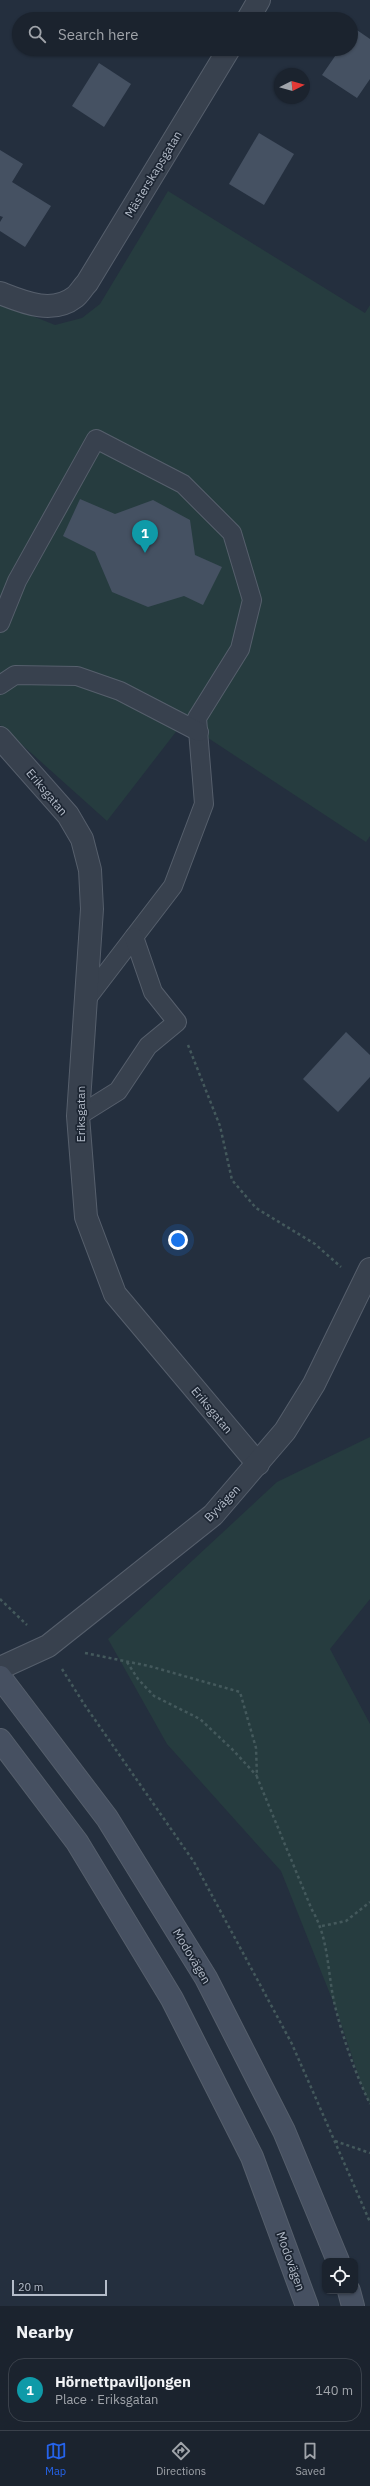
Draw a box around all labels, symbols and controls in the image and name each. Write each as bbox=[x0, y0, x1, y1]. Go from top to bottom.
search box bbox=[12, 12, 358, 56]
icon: search bbox=[26, 23, 48, 45]
text: Search here bbox=[58, 25, 138, 44]
north arrow bbox=[274, 68, 310, 104]
street label: Mästerskapsgatan bbox=[121, 128, 185, 220]
pin: 1 bbox=[132, 520, 158, 553]
street label: Eriksgatan bbox=[23, 766, 71, 818]
street label: Eriksgatan bbox=[73, 1086, 88, 1142]
your location bbox=[168, 1230, 188, 1250]
street label: Eriksgatan bbox=[188, 1384, 236, 1436]
street label: Byvägen bbox=[201, 1481, 243, 1525]
street label: Modovägen bbox=[170, 1926, 214, 1986]
street label: Modovägen bbox=[273, 2229, 309, 2293]
map controls bbox=[322, 2258, 358, 2294]
button: locate bbox=[322, 2258, 358, 2294]
scale bar bbox=[12, 2278, 107, 2297]
text: 20 m bbox=[18, 2280, 43, 2294]
text: Nearby bbox=[16, 2321, 74, 2343]
text: Hörnettpaviljongen bbox=[55, 2372, 191, 2391]
text: 1 bbox=[26, 2382, 34, 2399]
text: 140 m bbox=[315, 2382, 353, 2399]
text: Place · Eriksgatan bbox=[55, 2391, 159, 2408]
tab: Map bbox=[45, 2440, 67, 2478]
tab: Directions bbox=[156, 2440, 206, 2478]
tab: Saved bbox=[295, 2440, 325, 2478]

